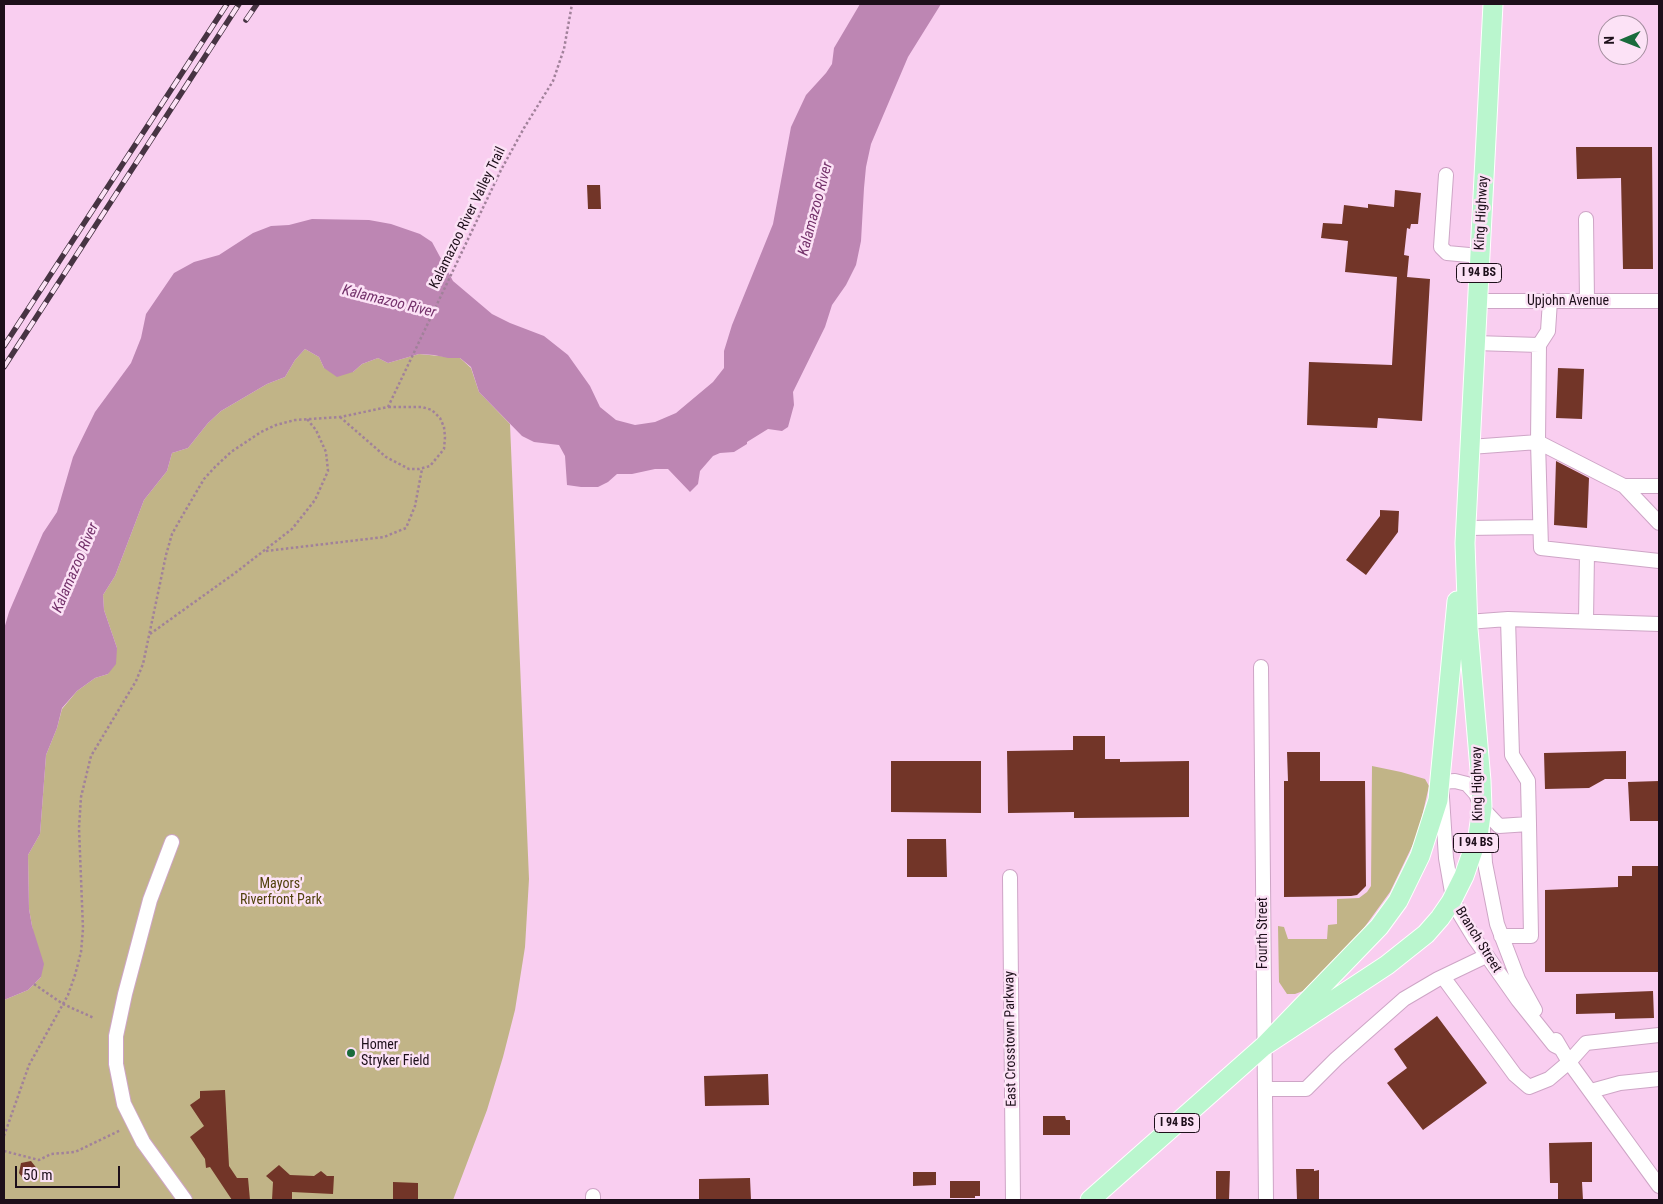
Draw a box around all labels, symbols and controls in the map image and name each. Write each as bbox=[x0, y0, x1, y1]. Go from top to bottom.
north arrow bbox=[1598, 15, 1648, 65]
text: N bbox=[1601, 36, 1617, 45]
street label: Kalamazoo River Valley Trail bbox=[426, 144, 510, 292]
water label: Kalamazoo River bbox=[795, 160, 837, 258]
street label: King Highway bbox=[1472, 175, 1492, 251]
road number: I 94 BS bbox=[1456, 264, 1502, 282]
water label: Kalamazoo River bbox=[340, 282, 438, 322]
street label: Upjohn Avenue bbox=[1527, 293, 1609, 309]
water label: Kalamazoo River bbox=[49, 520, 103, 616]
street label: King Highway bbox=[1469, 746, 1487, 822]
road number: I 94 BS bbox=[1454, 834, 1498, 852]
park label: Mayors' Riverfront Park bbox=[240, 876, 322, 909]
street label: Fourth Street bbox=[1255, 897, 1271, 969]
street label: Branch Street bbox=[1451, 904, 1505, 976]
street label: East Crosstown Parkway bbox=[1001, 971, 1021, 1107]
place label: Homer Stryker Field bbox=[361, 1037, 430, 1070]
marker: Homer Stryker Field bbox=[345, 1047, 357, 1059]
road number: I 94 BS bbox=[1154, 1114, 1200, 1132]
scale bar bbox=[18, 1156, 122, 1188]
text: 50 m bbox=[23, 1166, 53, 1184]

